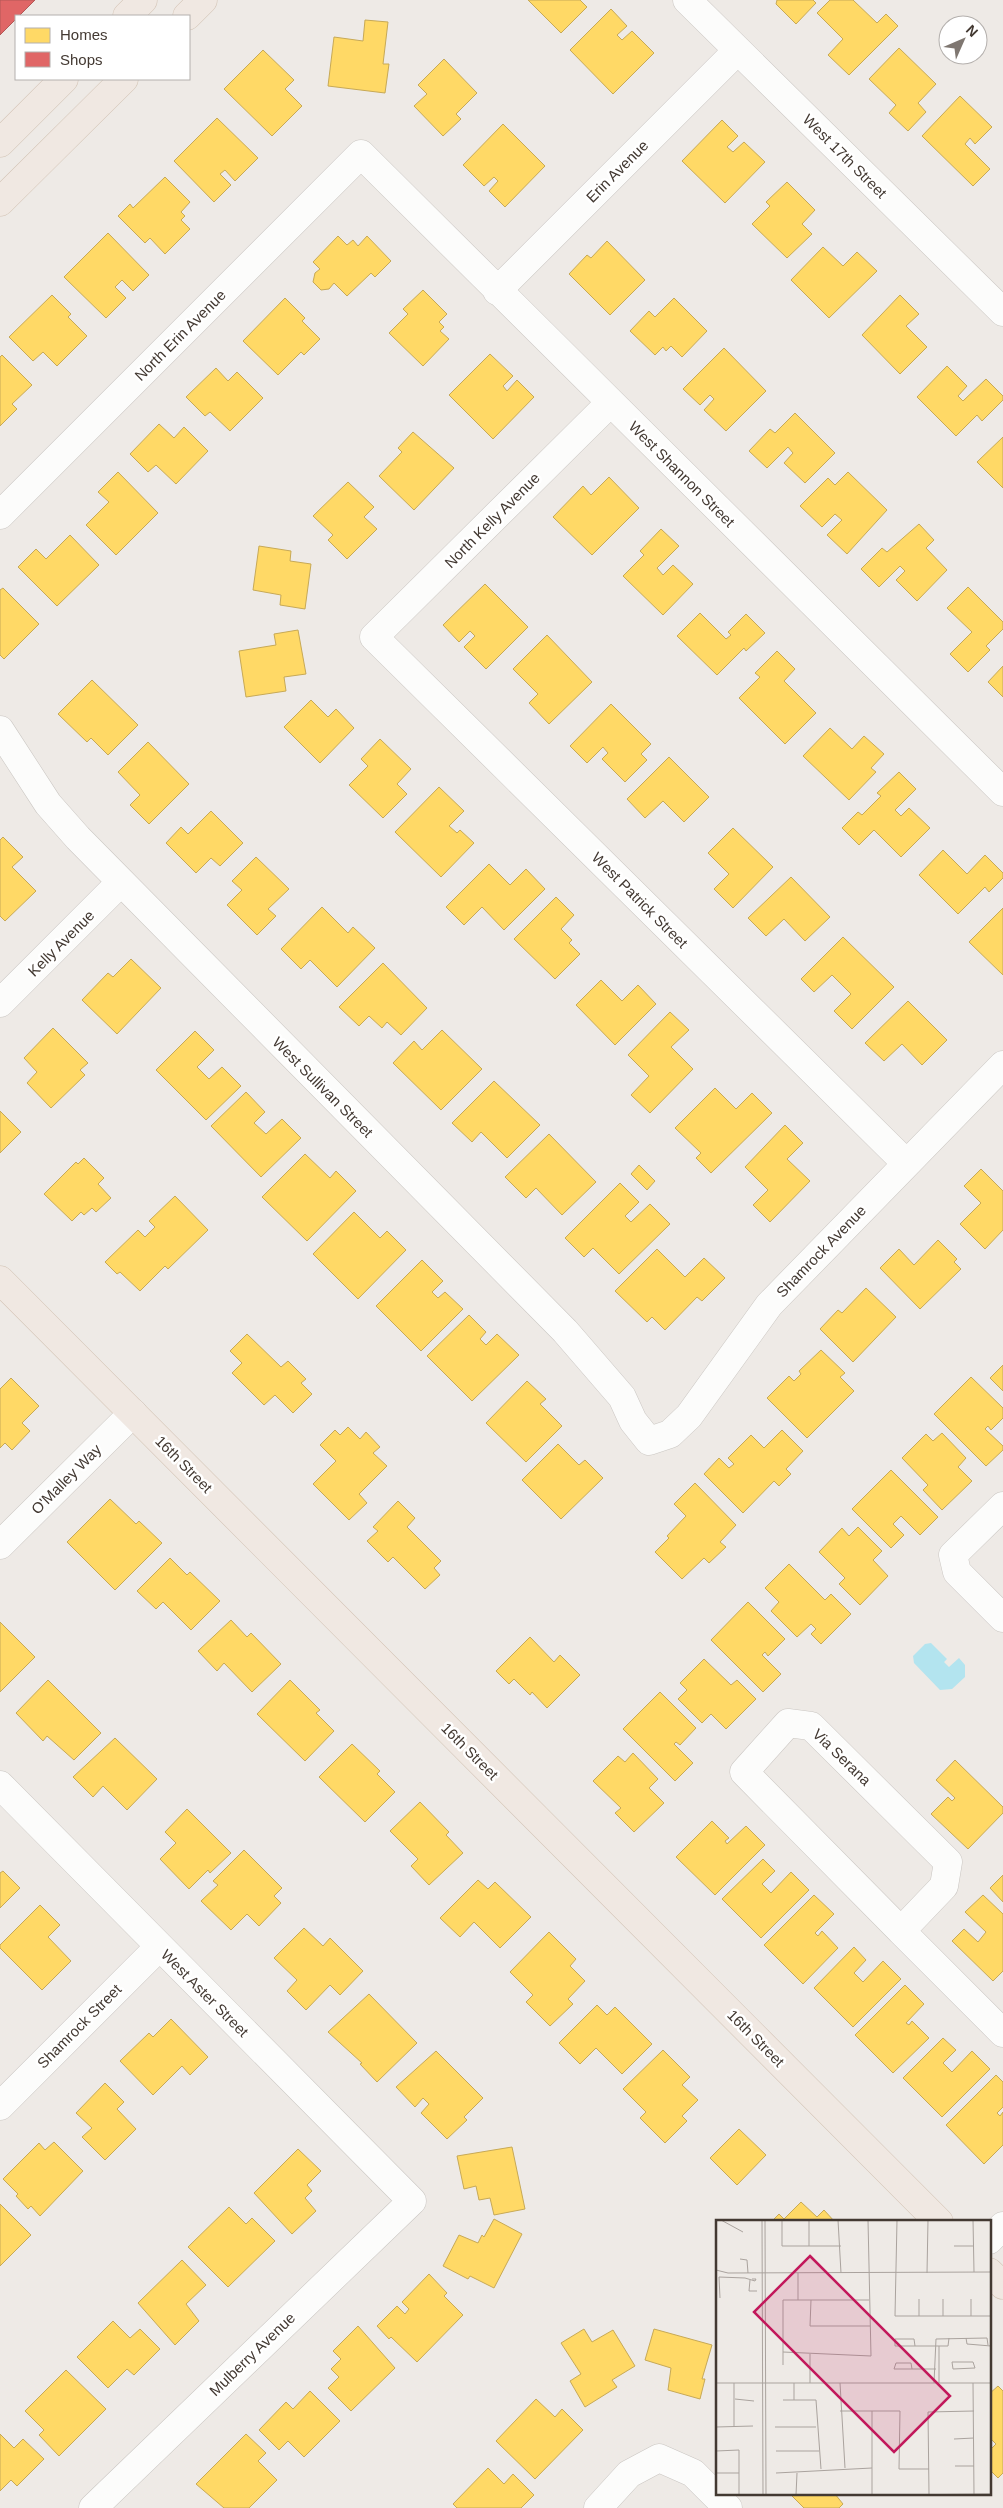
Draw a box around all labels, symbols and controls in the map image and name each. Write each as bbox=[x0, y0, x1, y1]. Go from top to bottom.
legend bbox=[15, 15, 190, 80]
north arrow bbox=[938, 15, 988, 65]
text: N bbox=[963, 22, 981, 40]
text: Homes bbox=[60, 26, 108, 43]
text: Shops bbox=[60, 51, 103, 68]
street label: West 17th Street bbox=[800, 111, 891, 202]
street label: Erin Avenue bbox=[582, 136, 652, 206]
street label: North Erin Avenue bbox=[131, 286, 229, 384]
street label: West Shannon Street bbox=[626, 418, 739, 531]
street label: North Kelly Avenue bbox=[441, 469, 543, 571]
street label: West Patrick Street bbox=[589, 849, 692, 952]
street label: Kelly Avenue bbox=[24, 906, 98, 980]
street label: West Sullivan Street bbox=[269, 1033, 377, 1141]
street label: Shamrock Avenue bbox=[773, 1201, 869, 1301]
street label: 16th Street bbox=[152, 1432, 217, 1497]
street label: O'Malley Way bbox=[28, 1440, 105, 1517]
street label: 16th Street bbox=[438, 1719, 503, 1784]
street label: Via Serana bbox=[809, 1725, 875, 1789]
street label: West Aster Street bbox=[158, 1946, 253, 2041]
street label: Shamrock Street bbox=[33, 1980, 125, 2072]
street label: 16th Street bbox=[724, 2006, 789, 2071]
inset map bbox=[716, 2220, 990, 2496]
street label: Mulberry Avenue bbox=[206, 2309, 298, 2399]

